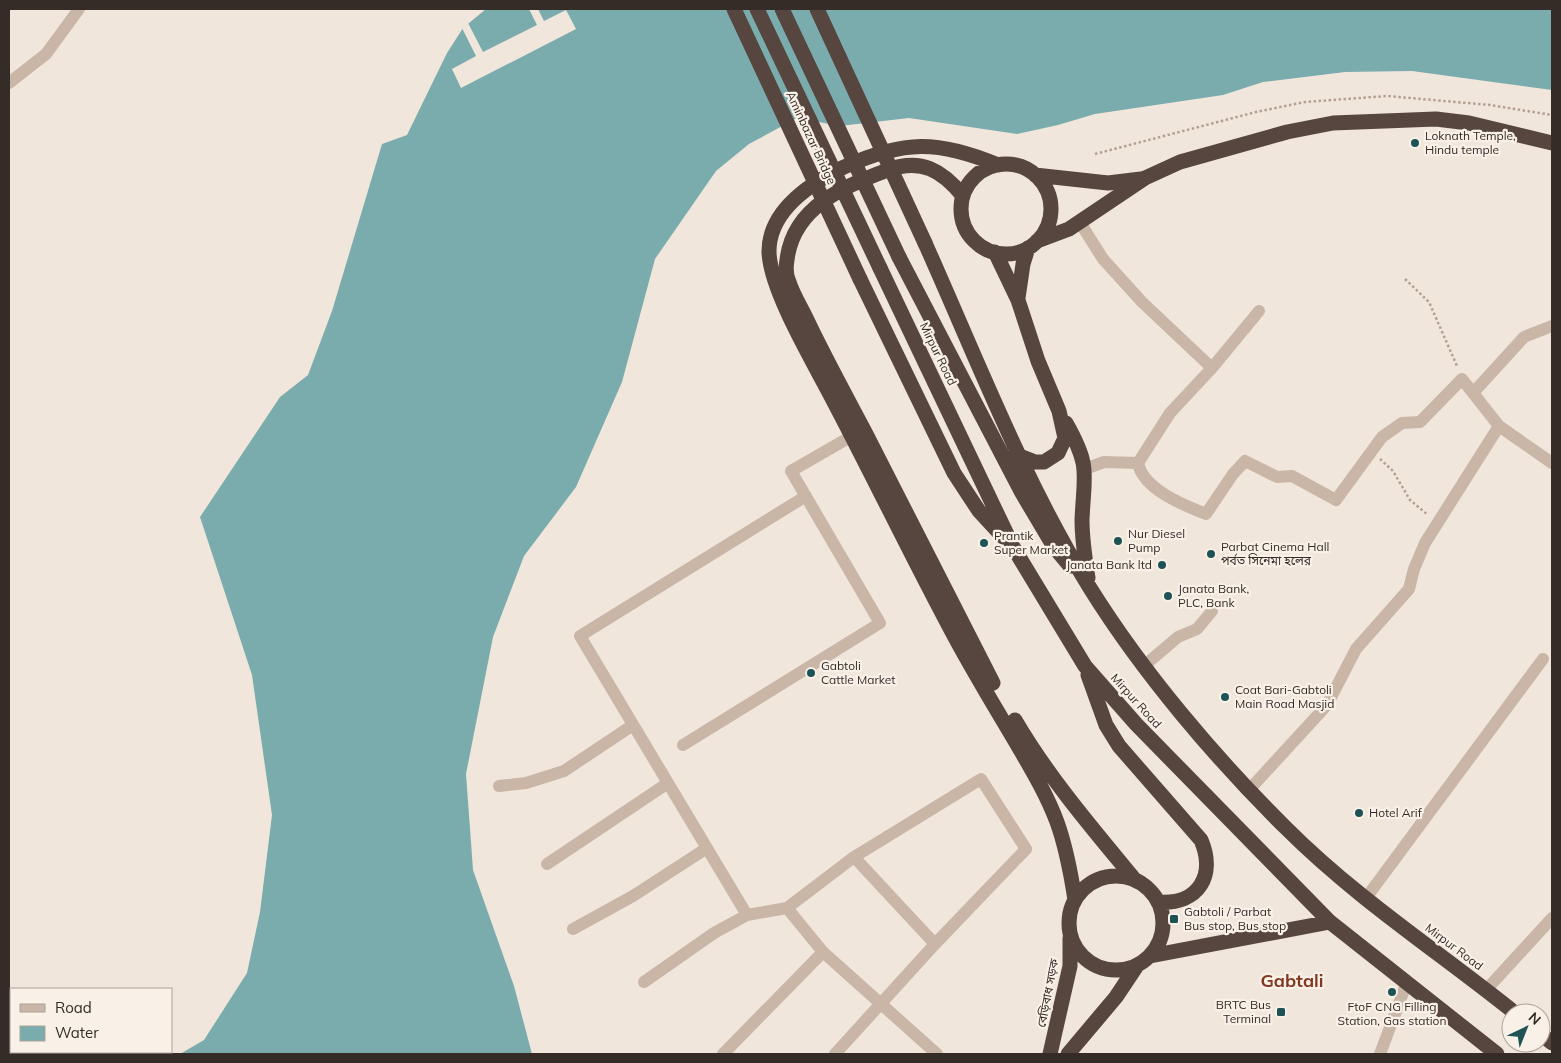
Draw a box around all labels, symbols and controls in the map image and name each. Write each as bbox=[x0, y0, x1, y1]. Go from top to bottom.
street label: Aminbazar Bridge bbox=[783, 89, 840, 187]
place label: Loknath Temple, Hindu temple bbox=[1425, 128, 1516, 157]
marker: Loknath Temple, Hindu temple bbox=[1409, 137, 1421, 149]
street label: Mirpur Road bbox=[917, 320, 960, 388]
place label: Nur Diesel Pump bbox=[1128, 526, 1185, 555]
place label: Prantik Super Market bbox=[994, 528, 1068, 557]
marker: Nur Diesel Pump bbox=[1112, 535, 1124, 547]
marker: Prantik Super Market bbox=[978, 537, 990, 549]
place label: Parbat Cinema Hall পর্বত সিনেমা হলের bbox=[1221, 539, 1329, 568]
marker: Parbat Cinema Hall পর্বত সিনেমা হলের bbox=[1205, 548, 1217, 560]
place label: Janata Bank ltd bbox=[1066, 557, 1152, 572]
marker: Janata Bank ltd bbox=[1156, 559, 1168, 571]
place label: Janata Bank, PLC, Bank bbox=[1178, 581, 1249, 610]
marker: Janata Bank, PLC, Bank bbox=[1162, 590, 1174, 602]
place label: Gabtoli Cattle Market bbox=[821, 658, 896, 687]
marker: Gabtoli Cattle Market bbox=[805, 667, 817, 679]
street label: Mirpur Road bbox=[1108, 670, 1165, 731]
place label: Coat Bari-Gabtoli Main Road Masjid bbox=[1235, 682, 1334, 711]
marker: Coat Bari-Gabtoli Main Road Masjid bbox=[1219, 691, 1231, 703]
place label: Hotel Arif bbox=[1369, 805, 1423, 820]
marker: Hotel Arif bbox=[1353, 807, 1365, 819]
place label: Gabtoli / Parbat Bus stop, Bus stop bbox=[1184, 904, 1286, 933]
marker: Gabtoli / Parbat Bus stop, Bus stop bbox=[1168, 913, 1180, 925]
street label: Mirpur Road bbox=[1422, 920, 1486, 973]
street label: বেড়িবাধ সড়ক bbox=[1034, 957, 1062, 1028]
district label: Gabtali bbox=[1261, 969, 1323, 992]
marker: FtoF CNG Filling Station, Gas station bbox=[1386, 986, 1398, 998]
legend bbox=[10, 988, 172, 1053]
place label: BRTC Bus Terminal bbox=[1216, 997, 1271, 1026]
text: Road bbox=[55, 998, 92, 1017]
place label: FtoF CNG Filling Station, Gas station bbox=[1338, 999, 1446, 1028]
north arrow bbox=[1501, 1003, 1551, 1053]
marker: BRTC Bus Terminal bbox=[1275, 1006, 1287, 1018]
text: N bbox=[1525, 1008, 1545, 1029]
text: Water bbox=[55, 1023, 99, 1042]

